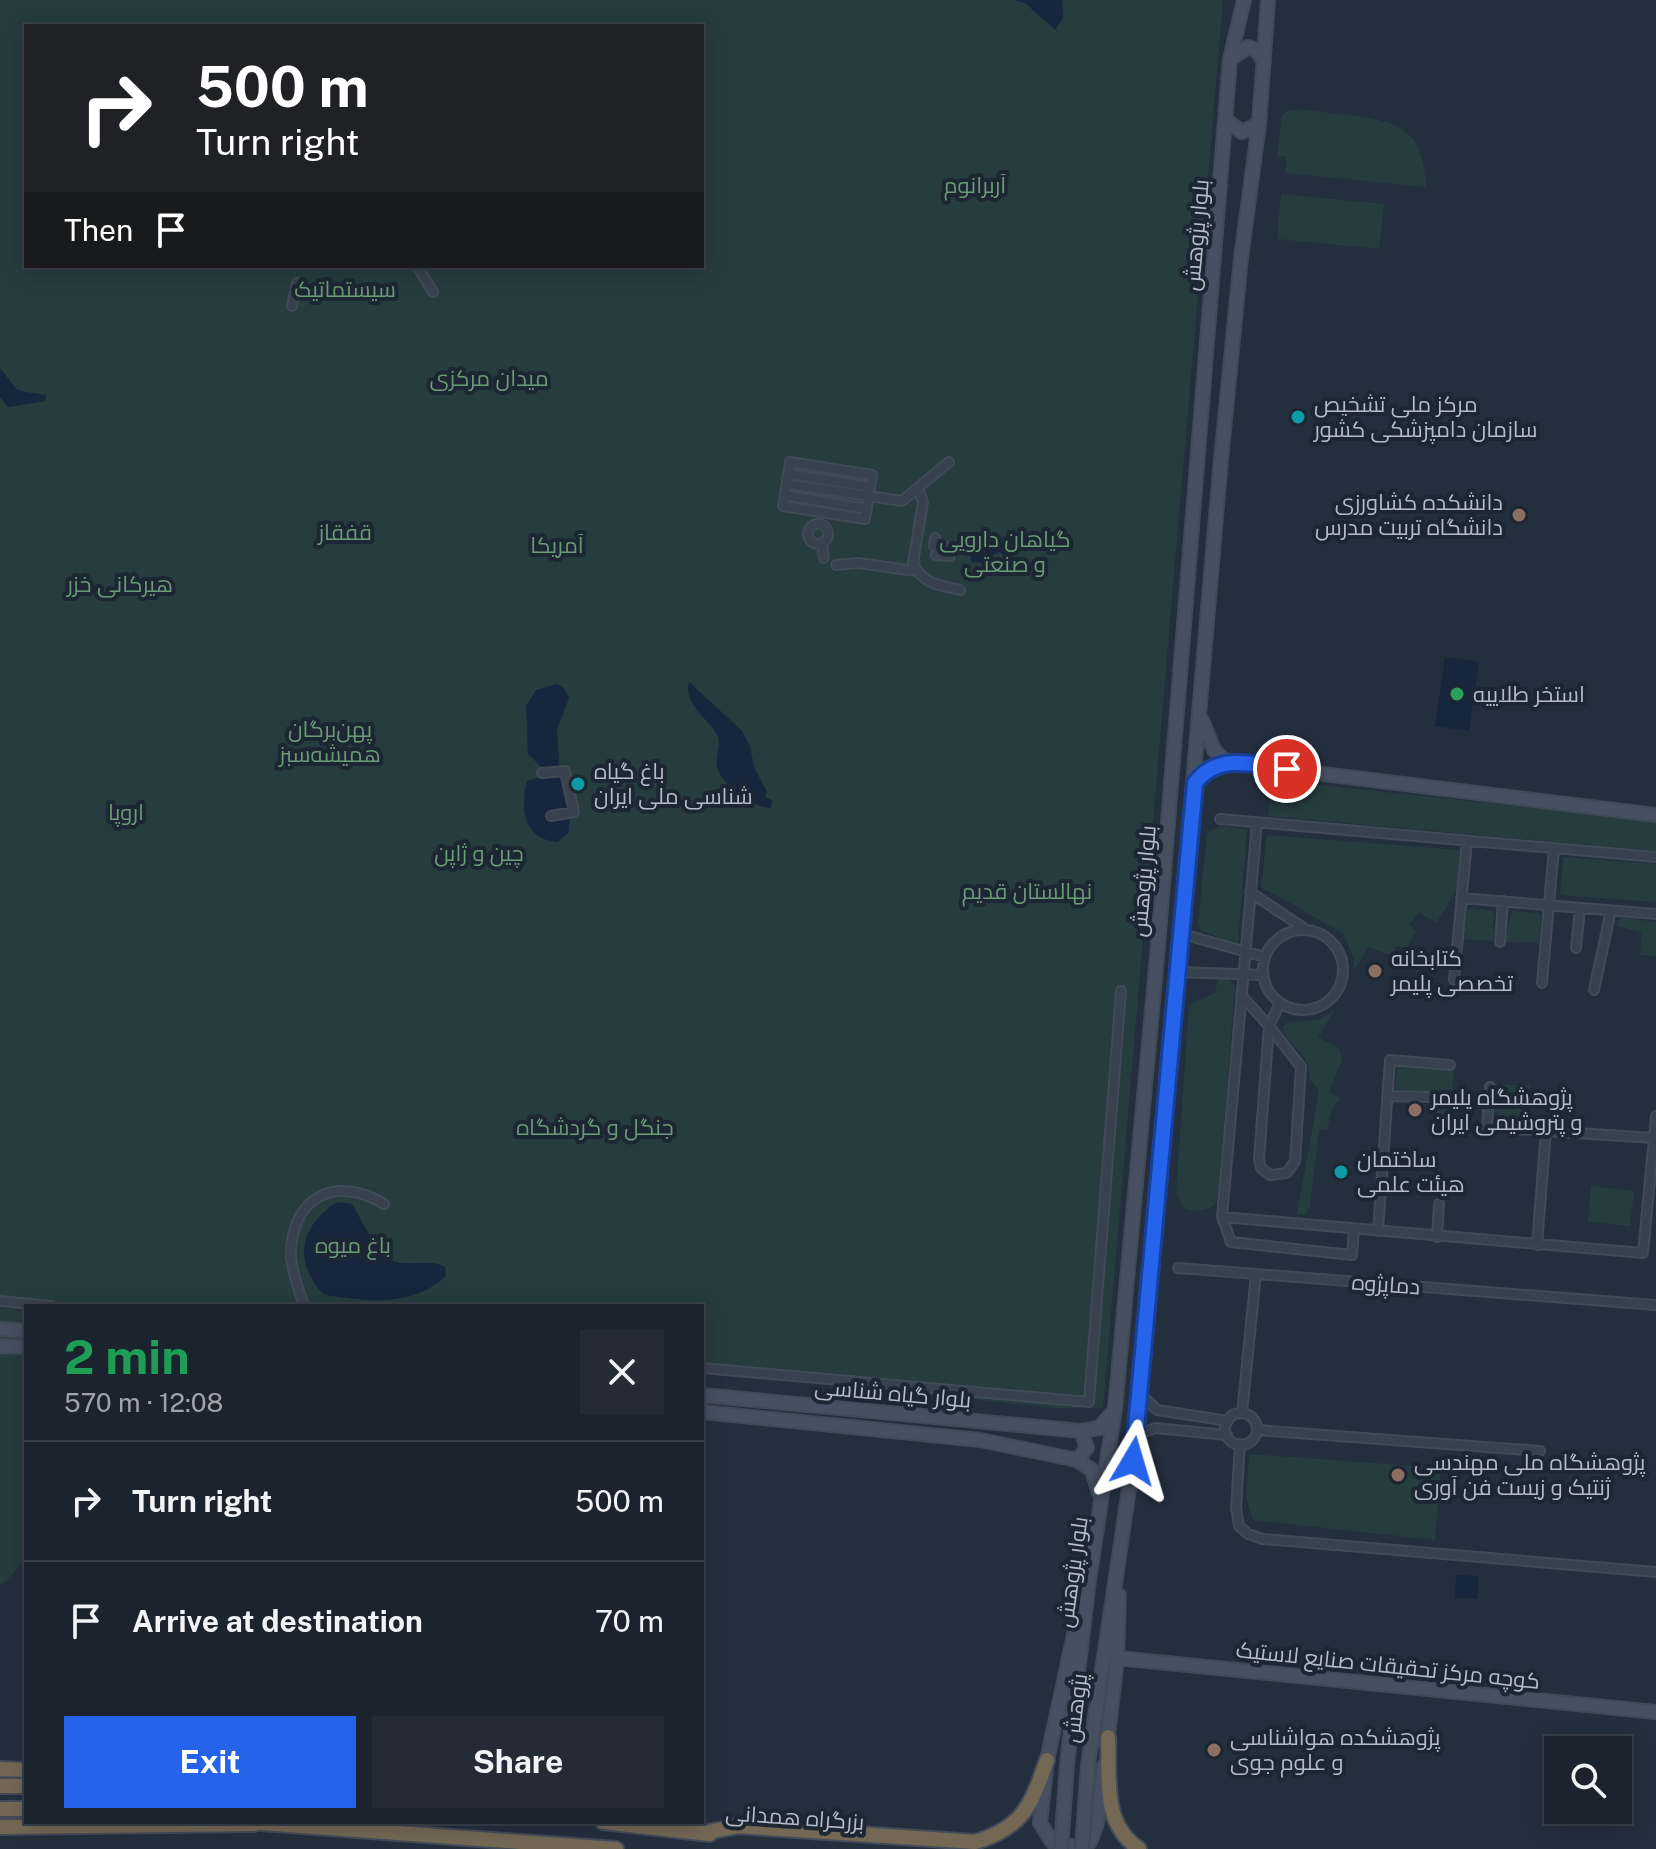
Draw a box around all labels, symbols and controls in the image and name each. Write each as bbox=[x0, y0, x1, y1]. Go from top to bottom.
text: 500 m bbox=[196, 54, 369, 120]
icon: right bbox=[64, 56, 168, 160]
text: Turn right bbox=[196, 121, 359, 163]
park label: آربرانوم bbox=[944, 172, 1006, 201]
street label: بلوار پژوهش bbox=[1178, 178, 1216, 292]
icon: arrive bbox=[149, 208, 193, 252]
text: Then bbox=[64, 212, 133, 248]
park label: سیستماتیک bbox=[294, 276, 396, 302]
park label: میدان مرکزی bbox=[429, 365, 549, 391]
place label: مرکز ملی تشخیص سازمان دامپزشکی کشور bbox=[1312, 391, 1537, 444]
marker: مرکز ملی تشخیص سازمان دامپزشکی کشور bbox=[1289, 408, 1307, 426]
place label: دانشکده کشاورزی دانشگاه تربیت مدرس bbox=[1315, 489, 1503, 541]
marker: دانشکده کشاورزی دانشگاه تربیت مدرس bbox=[1510, 506, 1528, 524]
park label: قفقاز bbox=[316, 519, 372, 545]
park label: گیاهان دارویی و صنعتی bbox=[939, 526, 1071, 578]
park label: آمریکا bbox=[530, 532, 584, 558]
park label: هیرکانی خزر bbox=[65, 571, 173, 598]
place label: استخر طلاییه bbox=[1473, 681, 1585, 707]
marker: استخر طلاییه bbox=[1448, 685, 1466, 703]
park label: پهن‌برگان همیشه‌سبز bbox=[277, 716, 381, 767]
pin bbox=[1253, 735, 1321, 803]
icon: arrive bbox=[1265, 747, 1309, 791]
place label: باغ گیاه‌ شناسی ملی ایران bbox=[594, 758, 753, 810]
marker: باغ گیاه‌ شناسی ملی ایران bbox=[569, 775, 587, 793]
park label: اروپا bbox=[108, 799, 144, 827]
street label: بلوار پژوهش bbox=[1125, 824, 1163, 938]
park label: چین و ژاپن bbox=[434, 840, 524, 868]
park label: نهالستان قدیم bbox=[962, 878, 1092, 907]
place label: کتابخانه تخصصی پلیمر bbox=[1389, 945, 1513, 998]
marker: کتابخانه تخصصی پلیمر bbox=[1366, 962, 1384, 980]
place label: پژوهشگاه پلیمر و پتروشیمی ایران bbox=[1429, 1084, 1583, 1137]
marker: پژوهشگاه پلیمر و پتروشیمی ایران bbox=[1406, 1101, 1424, 1119]
park label: جنگل و گردشگاه bbox=[516, 1114, 674, 1141]
place label: ساختمان هیئت علمی bbox=[1357, 1146, 1465, 1198]
marker: ساختمان هیئت علمی bbox=[1332, 1163, 1350, 1181]
park label: باغ میوه bbox=[315, 1232, 391, 1260]
street label: دماپژوه bbox=[1351, 1269, 1421, 1301]
text: 2 min bbox=[64, 1328, 190, 1385]
button: close bbox=[580, 1330, 664, 1414]
street label: بلوار گیاه شناسی bbox=[813, 1373, 972, 1414]
text: 570 m · 12:08 bbox=[64, 1387, 223, 1418]
position arrow bbox=[1091, 1419, 1175, 1503]
place label: پژوهشگاه ملی مهندسی ژنتیک و زیست فن آوری bbox=[1414, 1449, 1645, 1501]
marker: پژوهشگاه ملی مهندسی ژنتیک و زیست فن آوری bbox=[1389, 1466, 1407, 1484]
icon: right bbox=[64, 1479, 108, 1523]
text: Turn right bbox=[132, 1483, 272, 1519]
text: 500 m bbox=[575, 1483, 664, 1519]
street label: بلوار پژوهش bbox=[1051, 1515, 1095, 1629]
icon: arrive bbox=[64, 1599, 108, 1643]
text: Arrive at destination bbox=[132, 1603, 423, 1639]
text: 70 m bbox=[595, 1603, 664, 1639]
street label: کوچه مرکز تحقیقات صنایع لاستیک bbox=[1235, 1636, 1541, 1696]
street label: پژوهش bbox=[1058, 1672, 1094, 1744]
button: Exit bbox=[64, 1716, 356, 1808]
button: Share bbox=[372, 1716, 664, 1808]
place label: پژوهشکده هواشناسی و علوم جوی bbox=[1230, 1724, 1440, 1778]
map controls bbox=[1544, 1736, 1632, 1824]
button: search bbox=[1544, 1736, 1632, 1824]
marker: پژوهشکده هواشناسی و علوم جوی bbox=[1205, 1741, 1223, 1759]
street label: بزرگراه همدانی bbox=[725, 1799, 865, 1836]

